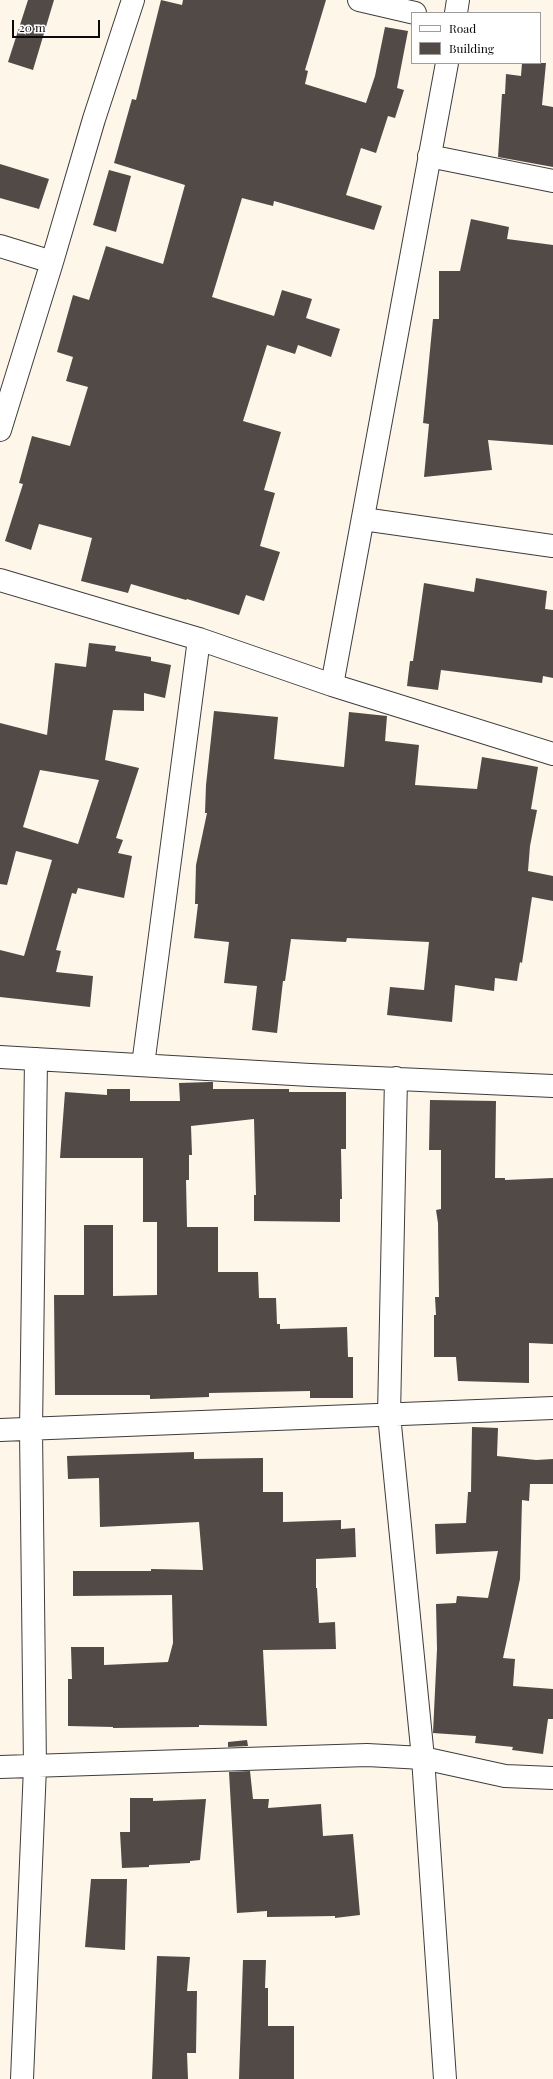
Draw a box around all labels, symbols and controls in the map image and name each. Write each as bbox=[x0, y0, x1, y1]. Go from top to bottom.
scale bar bbox=[14, 12, 102, 38]
legend bbox=[411, 12, 541, 64]
text: 20 m bbox=[19, 19, 46, 35]
text: Road bbox=[449, 20, 476, 36]
text: Building bbox=[449, 40, 494, 56]

